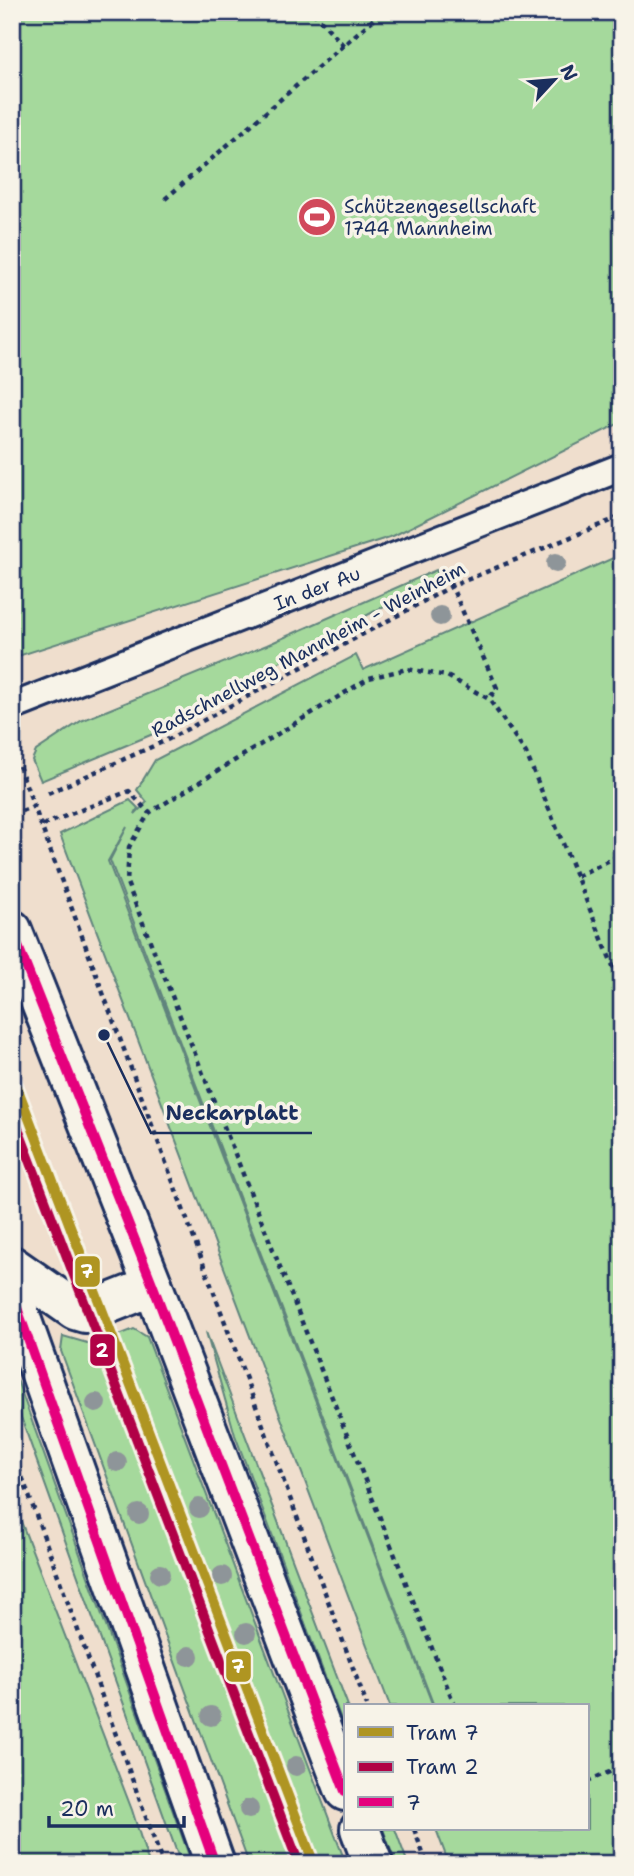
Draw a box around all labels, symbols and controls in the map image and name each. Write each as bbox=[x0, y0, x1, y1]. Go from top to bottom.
north arrow bbox=[518, 46, 588, 116]
text: N bbox=[554, 61, 583, 85]
place label: Schützengesellschaft 1744 Mannheim bbox=[344, 194, 537, 241]
sports icon: Schützengesellschaft 1744 Mannheim bbox=[296, 196, 338, 238]
street label: Radschnellweg Mannheim - Weinheim bbox=[147, 556, 469, 743]
street label: In der Au bbox=[270, 561, 364, 616]
callout: Neckarplatt bbox=[151, 1091, 312, 1133]
text: Neckarplatt bbox=[166, 1099, 298, 1127]
line badge: 7 bbox=[74, 1255, 101, 1288]
text: 7 bbox=[80, 1259, 94, 1284]
line badge: 2 bbox=[89, 1333, 116, 1367]
text: 2 bbox=[95, 1338, 109, 1363]
line badge: 7 bbox=[225, 1650, 252, 1683]
text: 7 bbox=[231, 1654, 245, 1679]
legend bbox=[344, 1704, 588, 1830]
text: Tram 7 bbox=[406, 1719, 479, 1747]
text: Tram 2 bbox=[406, 1753, 479, 1781]
scale bar bbox=[49, 1785, 184, 1829]
text: 7 bbox=[406, 1789, 421, 1817]
text: 20 m bbox=[60, 1795, 114, 1823]

